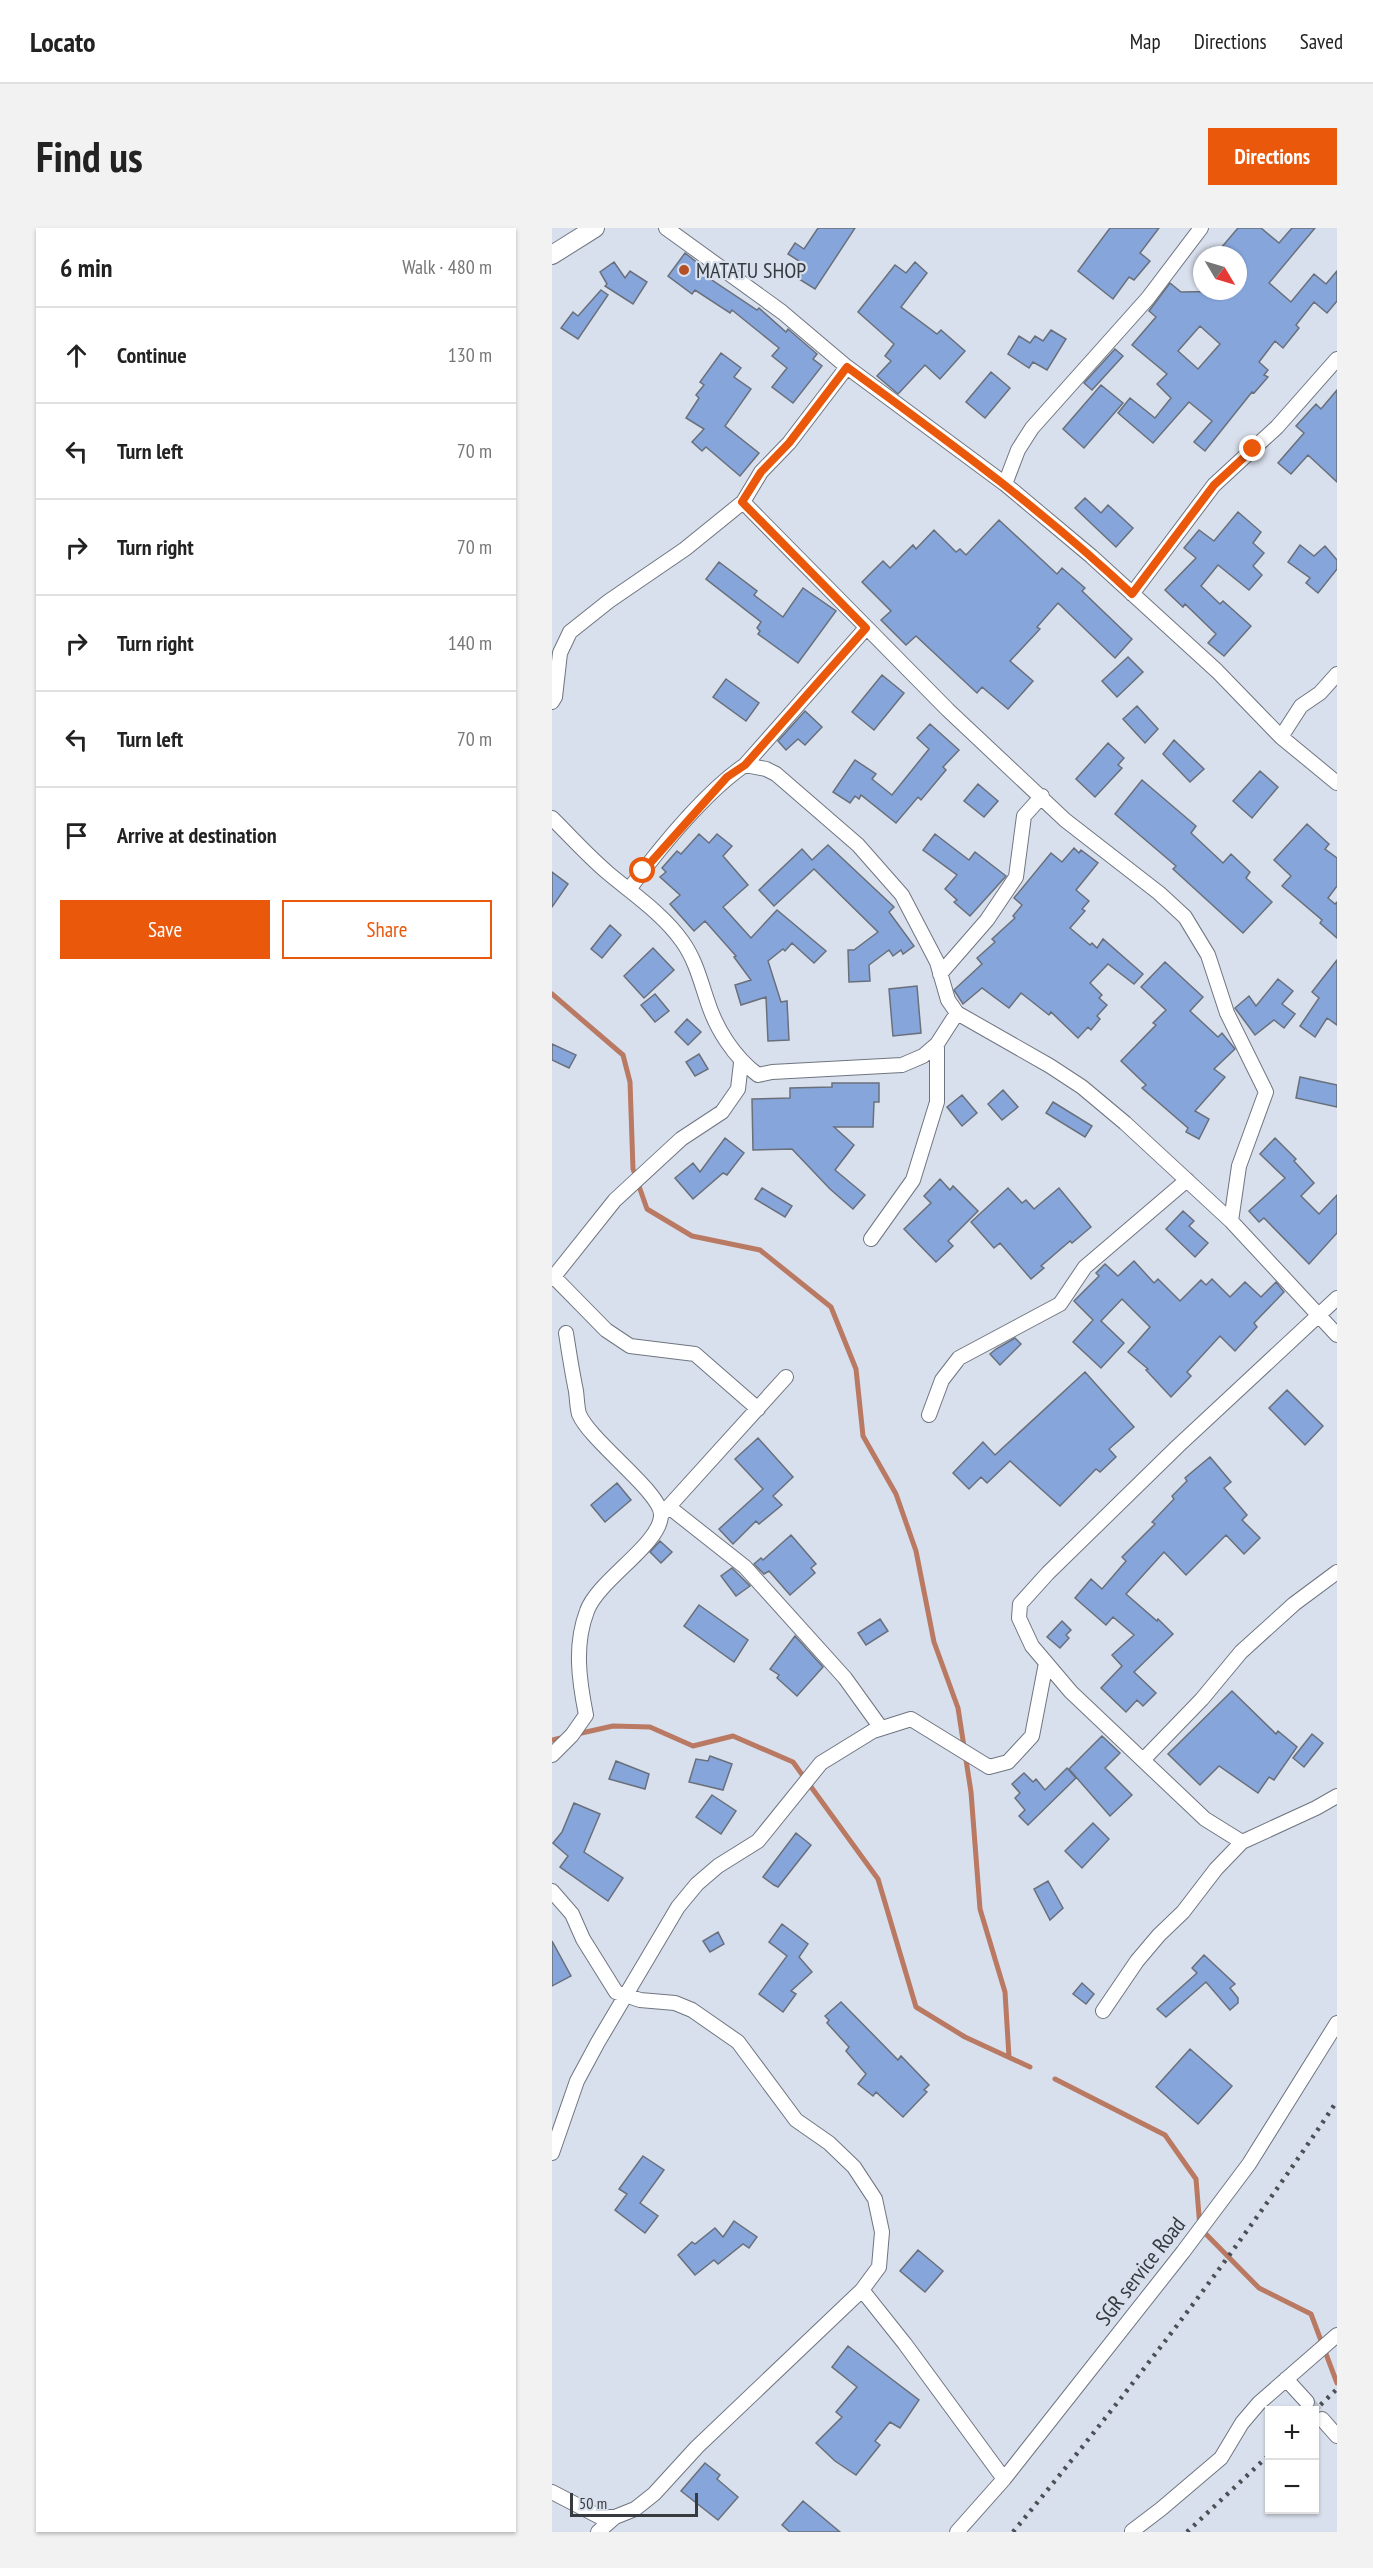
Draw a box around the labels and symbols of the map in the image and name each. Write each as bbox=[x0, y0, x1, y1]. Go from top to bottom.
north arrow bbox=[1193, 246, 1247, 300]
place label: MATATU SHOP bbox=[696, 256, 806, 284]
marker: MATATU SHOP bbox=[677, 263, 691, 277]
route end bbox=[1239, 435, 1265, 461]
route start bbox=[629, 857, 655, 883]
street label: SGR service Road bbox=[1089, 2211, 1191, 2331]
scale bar bbox=[570, 2490, 698, 2518]

